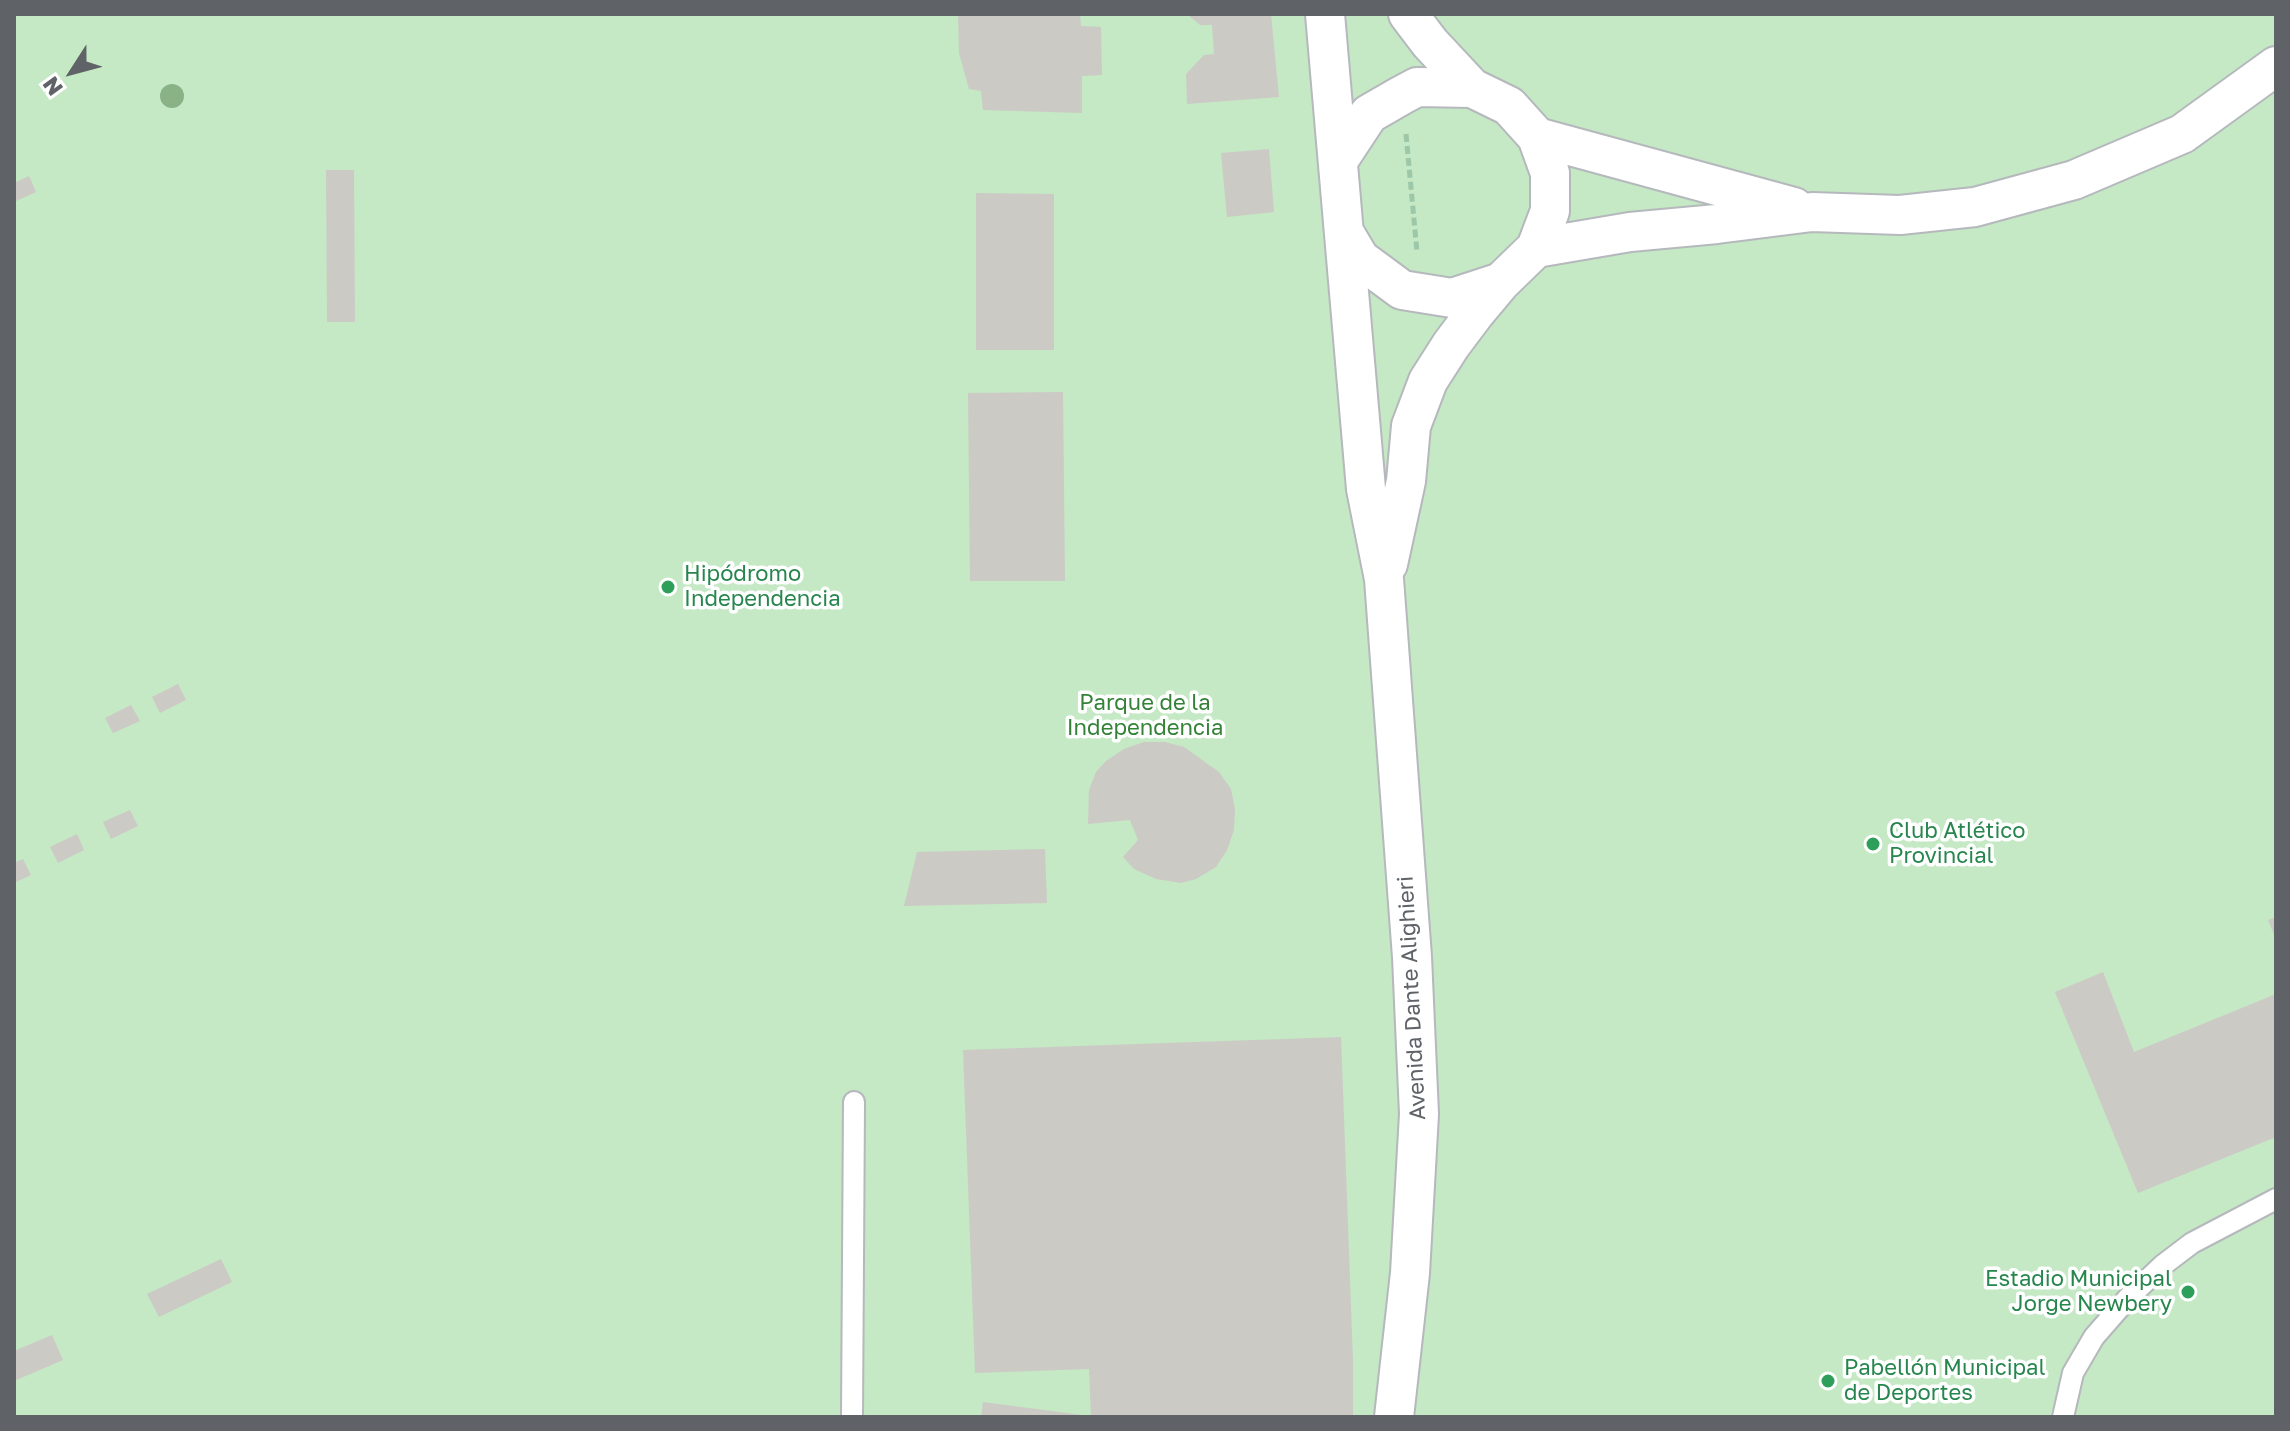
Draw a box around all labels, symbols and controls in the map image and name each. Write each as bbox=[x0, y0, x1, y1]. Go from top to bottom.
north arrow bbox=[32, 32, 112, 112]
text: N bbox=[36, 72, 68, 101]
place label: Hipódromo Independencia bbox=[684, 561, 841, 612]
marker: Hipódromo Independencia bbox=[659, 578, 677, 596]
park label: Parque de la Independencia bbox=[1067, 690, 1223, 742]
place label: Club Atlético Provincial bbox=[1889, 818, 2025, 870]
marker: Club Atlético Provincial bbox=[1864, 835, 1882, 853]
street label: Avenida Dante Alighieri bbox=[1392, 875, 1432, 1121]
place label: Estadio Municipal Jorge Newbery bbox=[1985, 1266, 2172, 1318]
marker: Estadio Municipal Jorge Newbery bbox=[2179, 1283, 2197, 1301]
place label: Pabellón Municipal de Deportes bbox=[1844, 1355, 2046, 1406]
marker: Pabellón Municipal de Deportes bbox=[1819, 1372, 1837, 1390]

